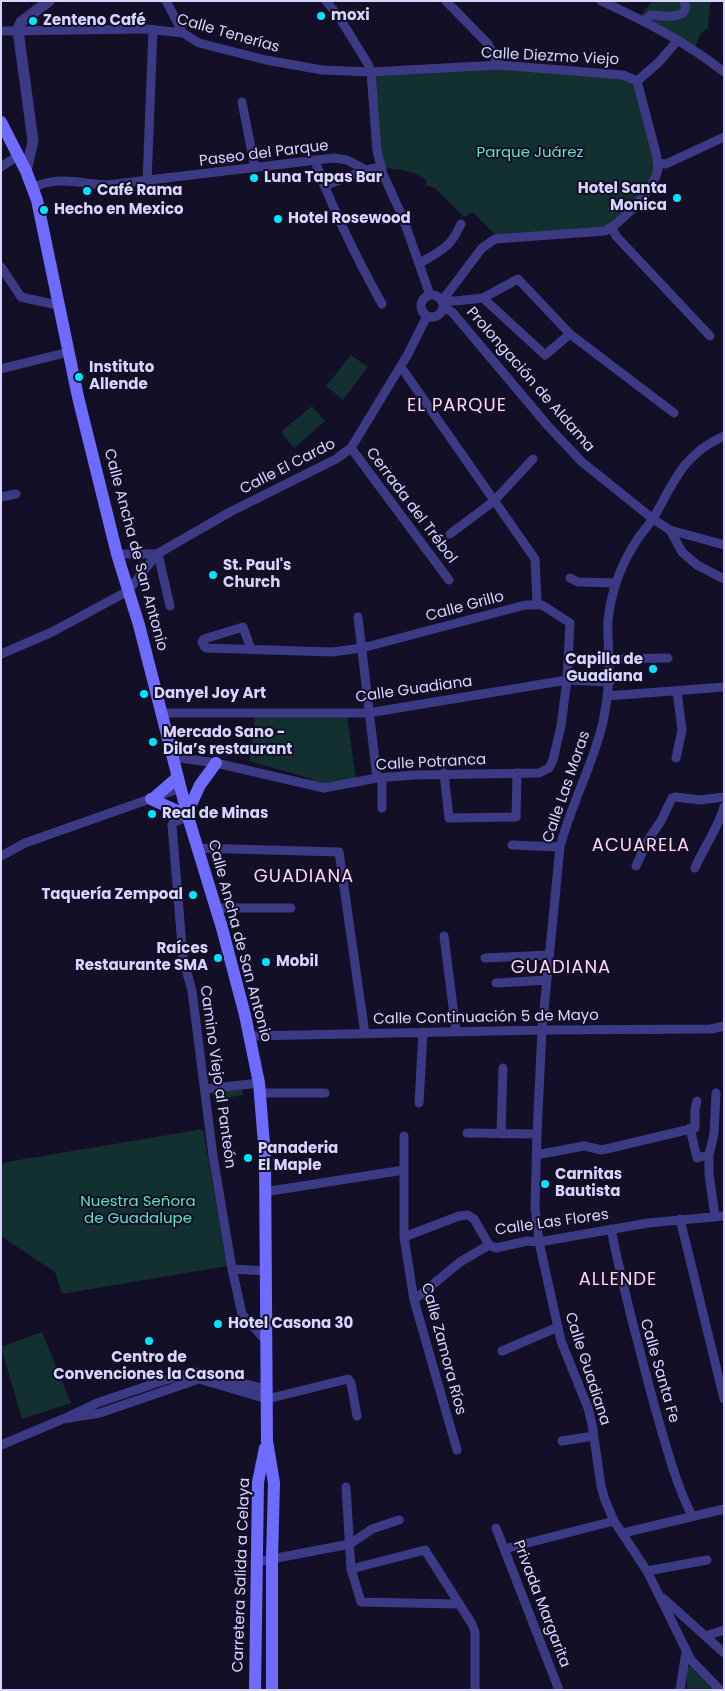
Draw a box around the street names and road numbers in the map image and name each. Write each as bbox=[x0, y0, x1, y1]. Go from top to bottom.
street label: Calle Tenerías bbox=[175, 11, 281, 57]
street label: Calle Diezmo Viejo bbox=[480, 44, 620, 70]
street label: Paseo del Parque bbox=[198, 137, 330, 171]
street label: Prolongación de Aldama bbox=[462, 304, 598, 456]
street label: Calle El Cardo bbox=[237, 435, 339, 499]
street label: Cerrada del Trébol bbox=[362, 445, 460, 567]
street label: Calle Ancha de San Antonio bbox=[99, 447, 171, 653]
street label: Calle Grillo bbox=[424, 588, 506, 626]
street label: Calle Guadiana bbox=[355, 673, 473, 707]
street label: Calle Las Moras bbox=[539, 729, 595, 845]
street label: Calle Potranca bbox=[375, 751, 487, 775]
street label: Calle Ancha de San Antonio bbox=[203, 838, 275, 1044]
street label: Camino Viejo al Panteón bbox=[195, 984, 239, 1170]
street label: Calle Continuación 5 de Mayo bbox=[373, 1007, 599, 1029]
street label: Calle Las Flores bbox=[494, 1206, 610, 1240]
street label: Calle Zamora Ríos bbox=[417, 1281, 469, 1417]
street label: Calle Guadiana bbox=[560, 1310, 614, 1428]
street label: Calle Santa Fe bbox=[636, 1317, 682, 1425]
street label: Carretera Salida a Celaya bbox=[230, 1477, 254, 1673]
street label: Privada Margarita bbox=[508, 1538, 574, 1670]

